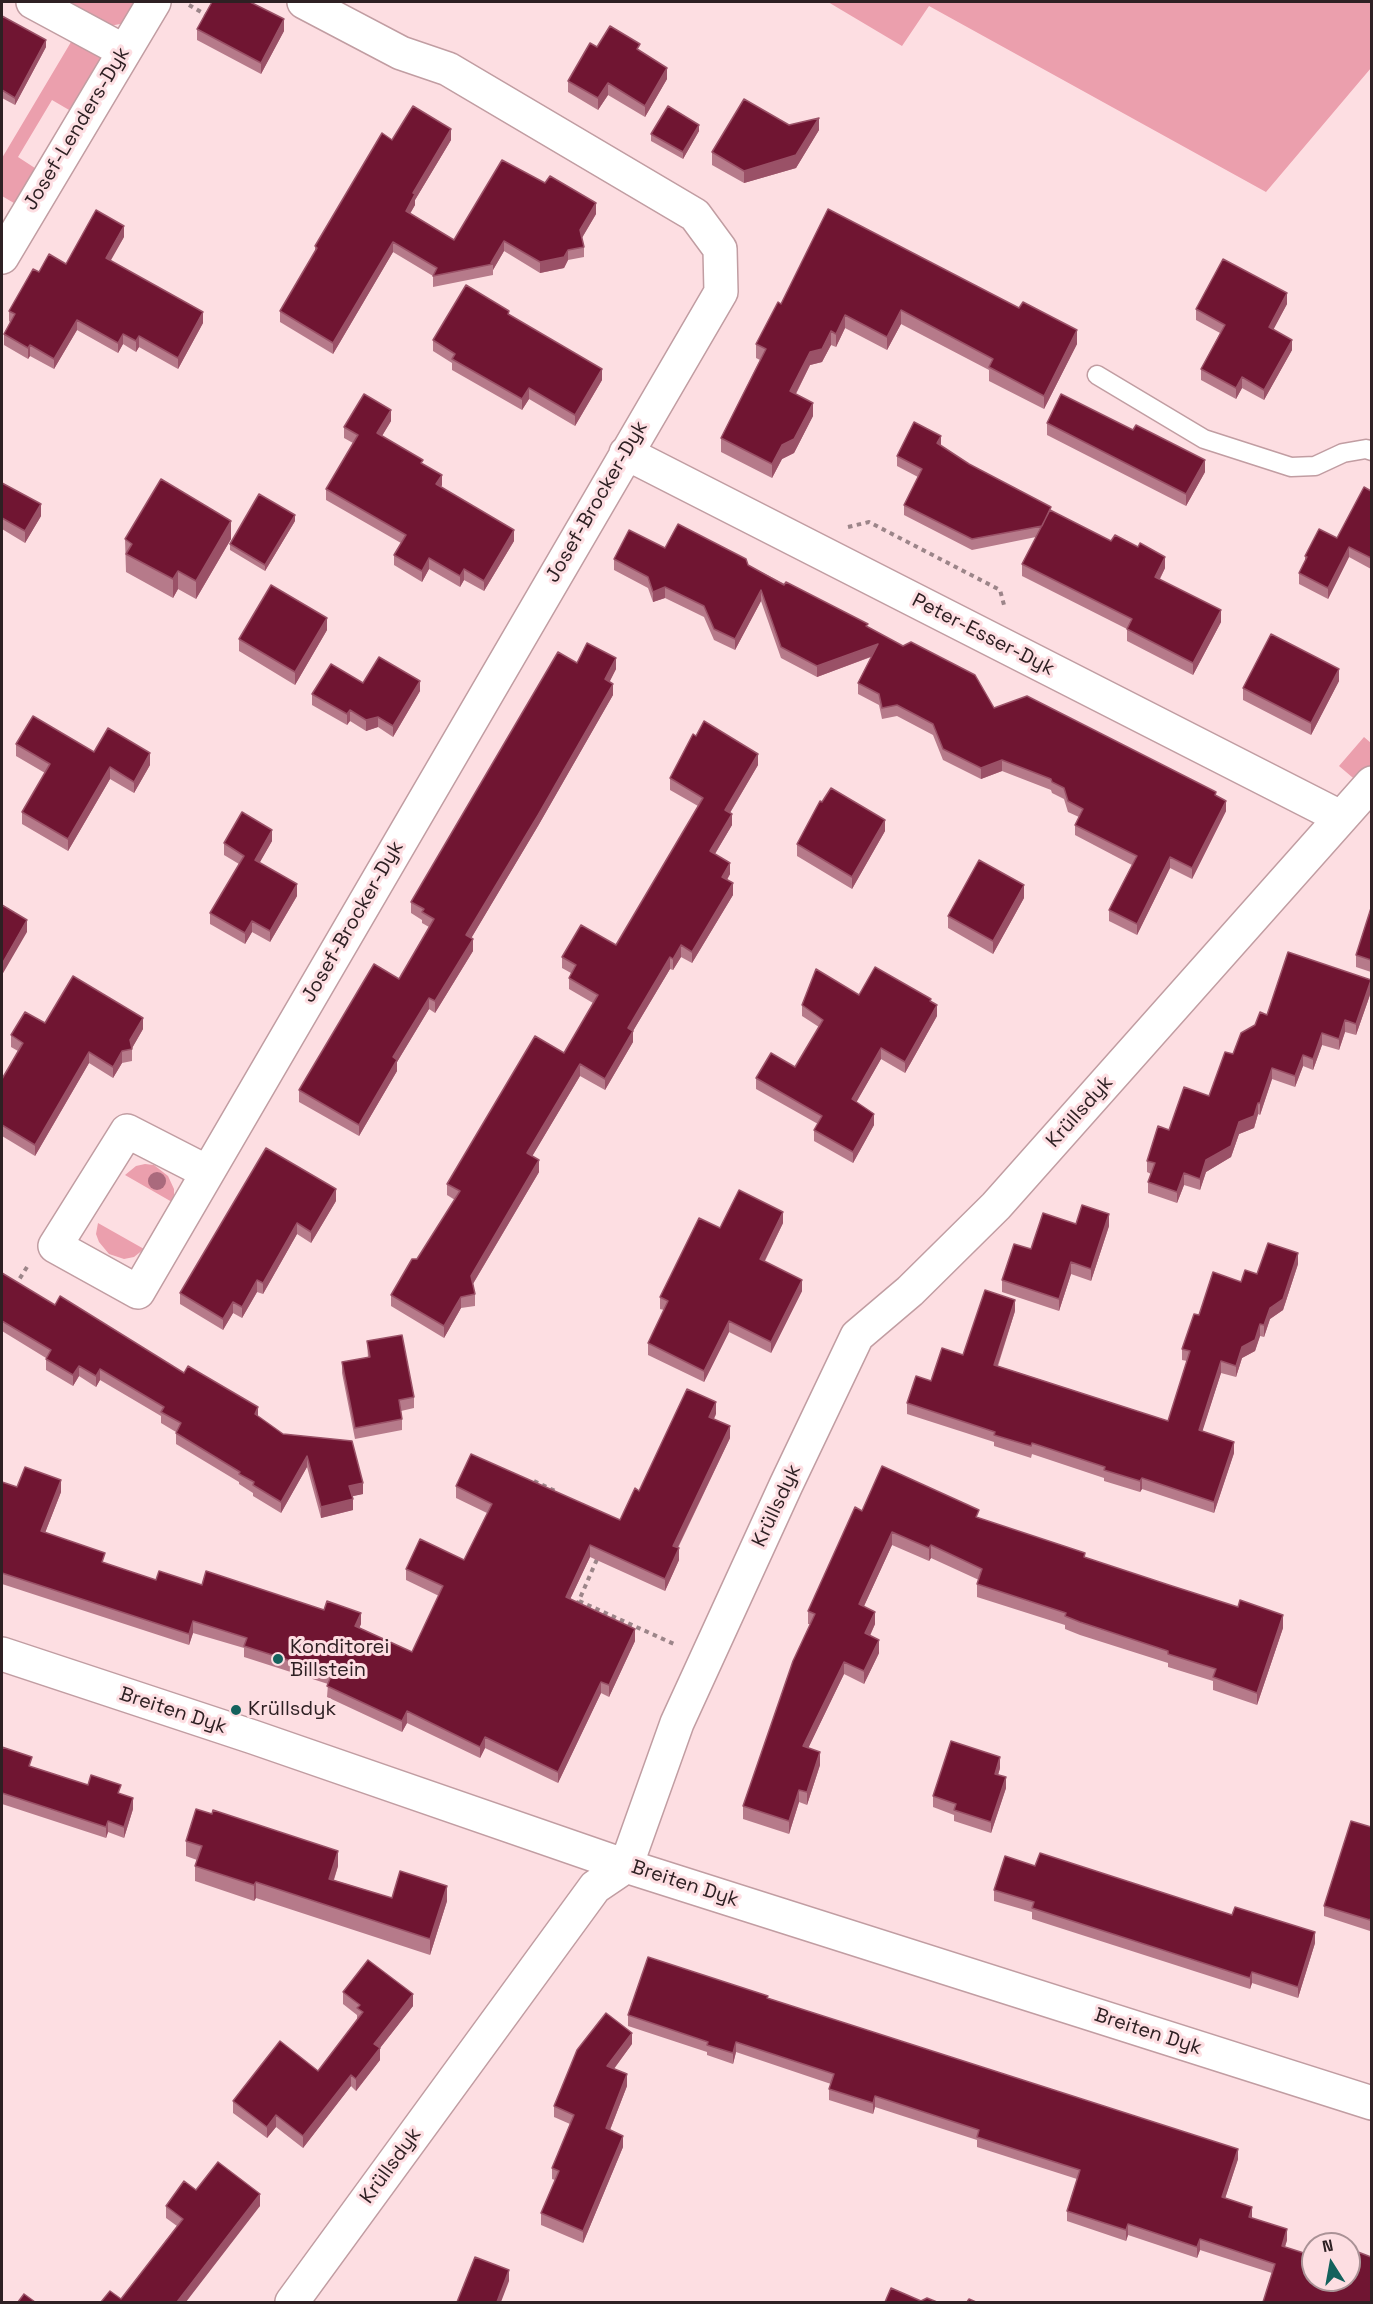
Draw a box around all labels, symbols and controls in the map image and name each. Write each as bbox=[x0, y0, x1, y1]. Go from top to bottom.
street label: Josef-Lenders-Dyk bbox=[19, 43, 135, 215]
street label: Josef-Brocker-Dyk bbox=[541, 417, 653, 587]
street label: Peter-Esser-Dyk bbox=[908, 589, 1058, 681]
street label: Josef-Brocker-Dyk bbox=[297, 837, 409, 1007]
street label: Krüllsdyk bbox=[1042, 1071, 1118, 1153]
street label: Krüllsdyk bbox=[747, 1461, 807, 1551]
place label: Konditorei Billstein bbox=[290, 1636, 389, 1683]
marker: Konditorei Billstein bbox=[271, 1652, 285, 1666]
street label: Breiten Dyk bbox=[116, 1682, 230, 1740]
place label: Krüllsdyk bbox=[248, 1698, 336, 1722]
marker: Krüllsdyk bbox=[229, 1703, 243, 1717]
street label: Breiten Dyk bbox=[628, 1855, 742, 1913]
street label: Breiten Dyk bbox=[1091, 2003, 1205, 2061]
street label: Krüllsdyk bbox=[355, 2123, 427, 2209]
north arrow bbox=[1301, 2232, 1361, 2292]
text: N bbox=[1321, 2234, 1335, 2257]

